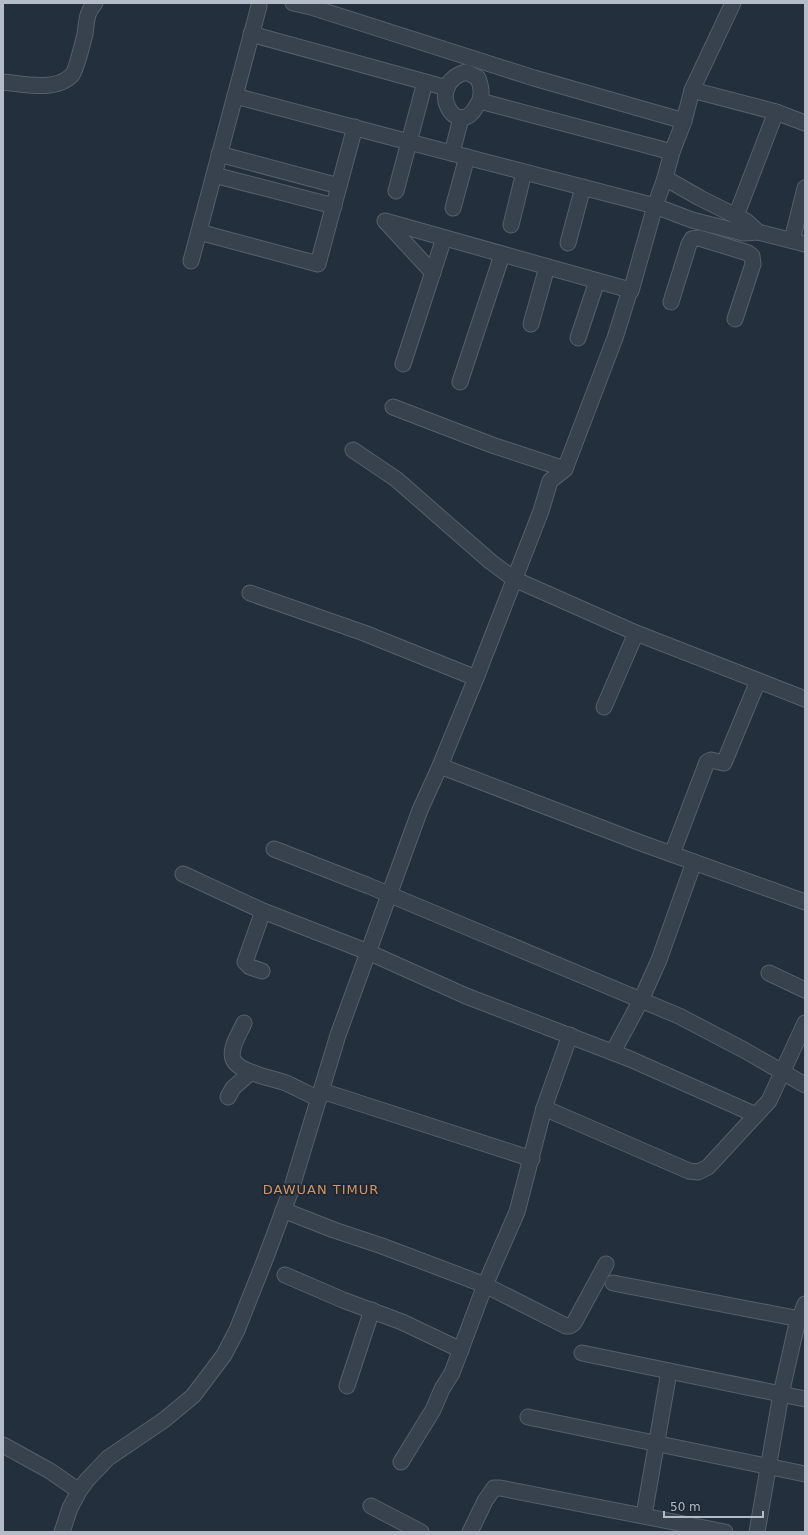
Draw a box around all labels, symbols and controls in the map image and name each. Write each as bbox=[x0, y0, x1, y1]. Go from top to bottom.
district label: DAWUAN TIMUR bbox=[263, 1182, 379, 1197]
scale bar bbox=[664, 1493, 763, 1519]
text: 50 m bbox=[670, 1500, 701, 1514]

